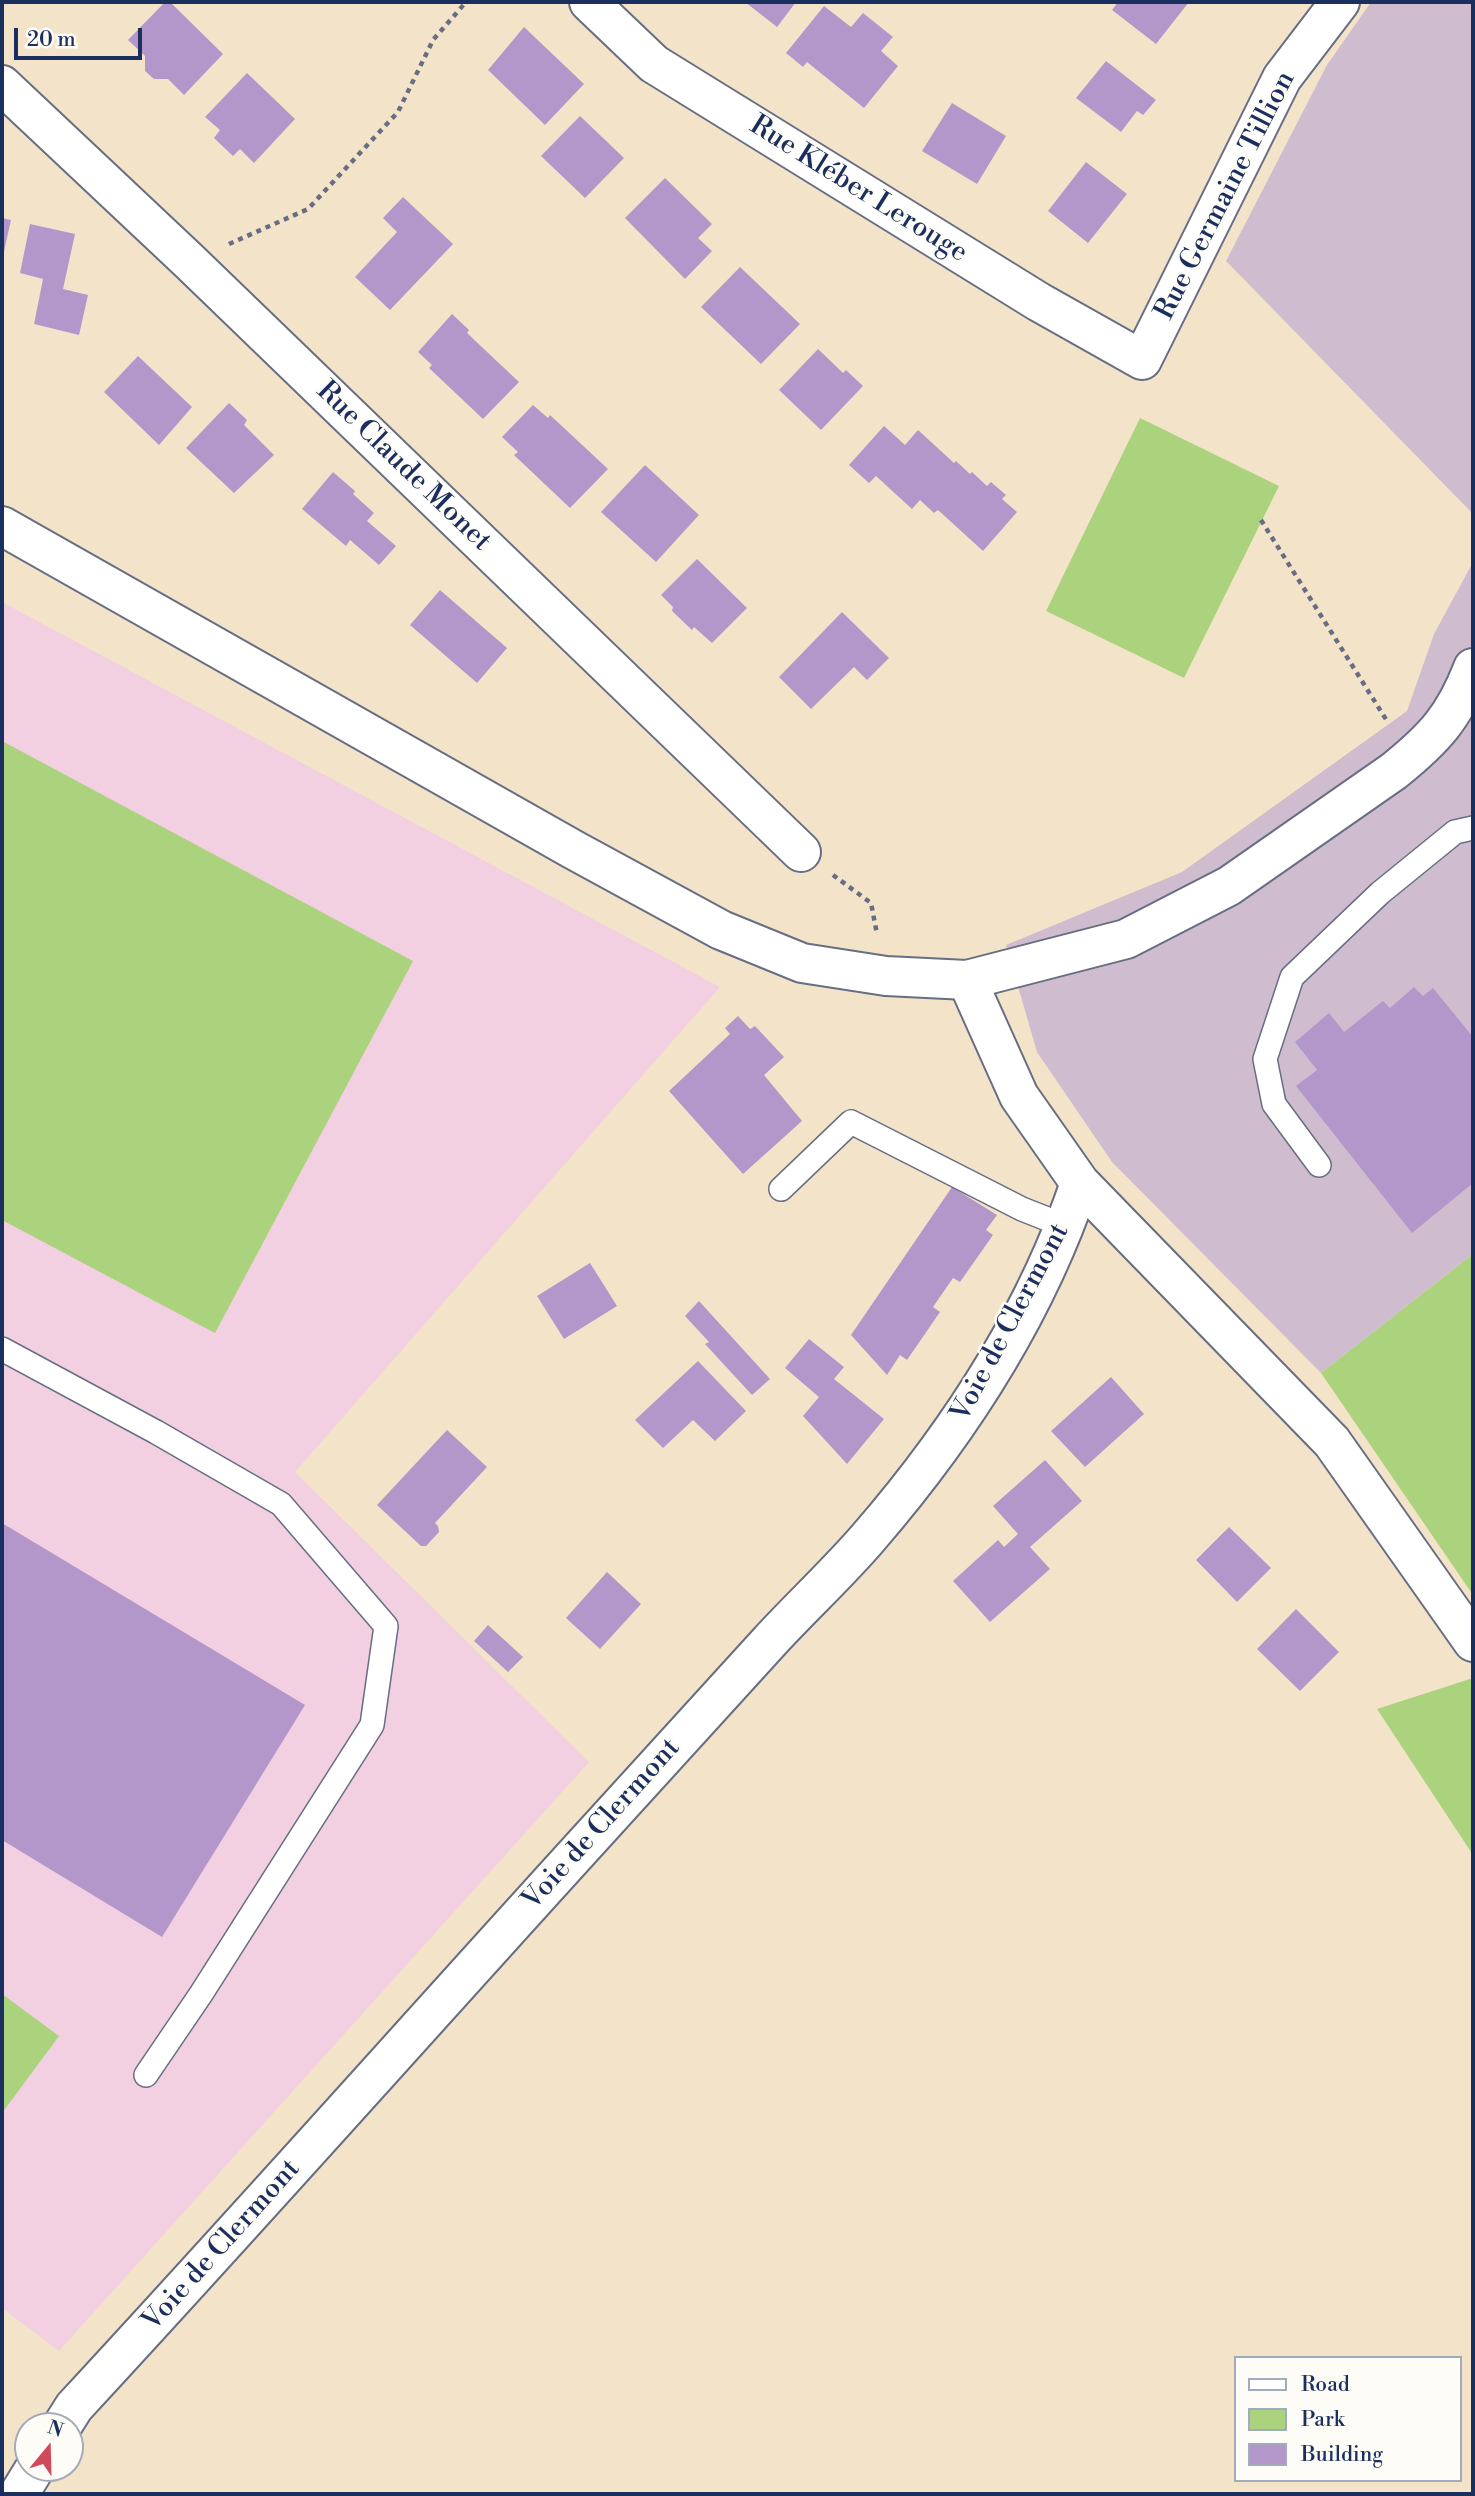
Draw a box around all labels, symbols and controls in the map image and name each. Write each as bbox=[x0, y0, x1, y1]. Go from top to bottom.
scale bar bbox=[18, 14, 145, 58]
text: 20 m bbox=[27, 27, 76, 53]
street label: Rue Germaine Tillion bbox=[1149, 66, 1303, 326]
street label: Rue Kléber Lerouge bbox=[743, 109, 973, 271]
street label: Rue Claude Monet bbox=[309, 375, 497, 559]
street label: Voie de Clermont bbox=[945, 1218, 1077, 1428]
street label: Voie de Clermont bbox=[516, 1732, 688, 1918]
street label: Voie de Clermont bbox=[136, 2153, 308, 2339]
legend bbox=[1234, 2356, 1461, 2482]
text: Road bbox=[1301, 2372, 1350, 2398]
text: Park bbox=[1301, 2407, 1345, 2433]
north arrow bbox=[14, 2412, 84, 2482]
text: N bbox=[44, 2415, 66, 2443]
text: Building bbox=[1301, 2442, 1383, 2468]

